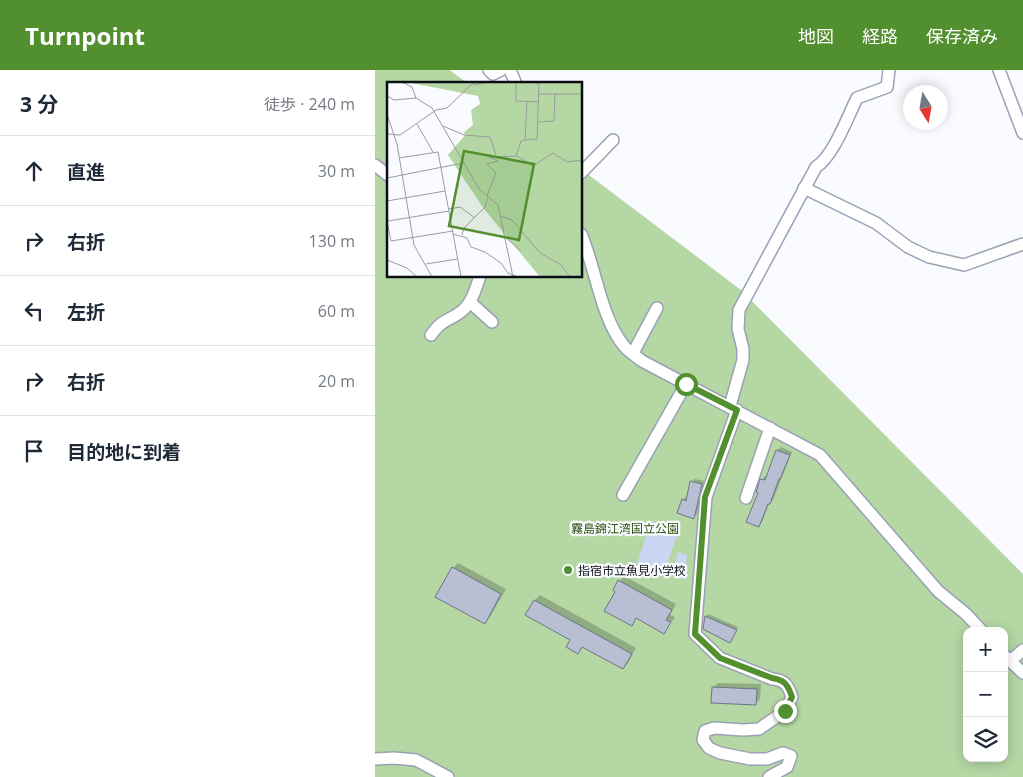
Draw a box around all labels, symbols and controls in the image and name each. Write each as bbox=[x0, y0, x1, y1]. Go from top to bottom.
text: Turnpoint bbox=[25, 19, 145, 52]
text: 地図 bbox=[798, 24, 834, 48]
text: 経路 bbox=[862, 24, 898, 48]
text: 保存済み bbox=[926, 24, 998, 48]
inset map bbox=[387, 82, 583, 278]
north arrow bbox=[903, 85, 948, 130]
text: 3 分 bbox=[20, 90, 58, 118]
text: 徒歩 · 240 m bbox=[264, 93, 355, 115]
icon: ahead bbox=[20, 157, 48, 185]
text: 直進 bbox=[67, 159, 105, 185]
text: 30 m bbox=[318, 160, 355, 182]
icon: right bbox=[20, 227, 48, 255]
text: 右折 bbox=[67, 229, 105, 255]
text: 130 m bbox=[309, 230, 355, 252]
icon: left bbox=[20, 297, 48, 325]
text: 左折 bbox=[67, 299, 105, 325]
text: 60 m bbox=[318, 300, 355, 322]
icon: right bbox=[20, 367, 48, 395]
text: 右折 bbox=[67, 369, 105, 395]
text: 20 m bbox=[318, 370, 355, 392]
route start bbox=[675, 373, 698, 396]
icon: arrive bbox=[20, 437, 48, 465]
text: 目的地に到着 bbox=[67, 439, 181, 465]
park label: 霧島錦江湾国立公園 bbox=[571, 520, 679, 537]
place label: 指宿市立魚見小学校 bbox=[578, 562, 686, 579]
marker: 指宿市立魚見小学校 bbox=[562, 564, 574, 576]
map controls bbox=[963, 627, 1008, 762]
button: + bbox=[963, 627, 1008, 672]
button: − bbox=[963, 672, 1008, 717]
route end bbox=[774, 700, 797, 723]
button: layers bbox=[963, 717, 1008, 762]

